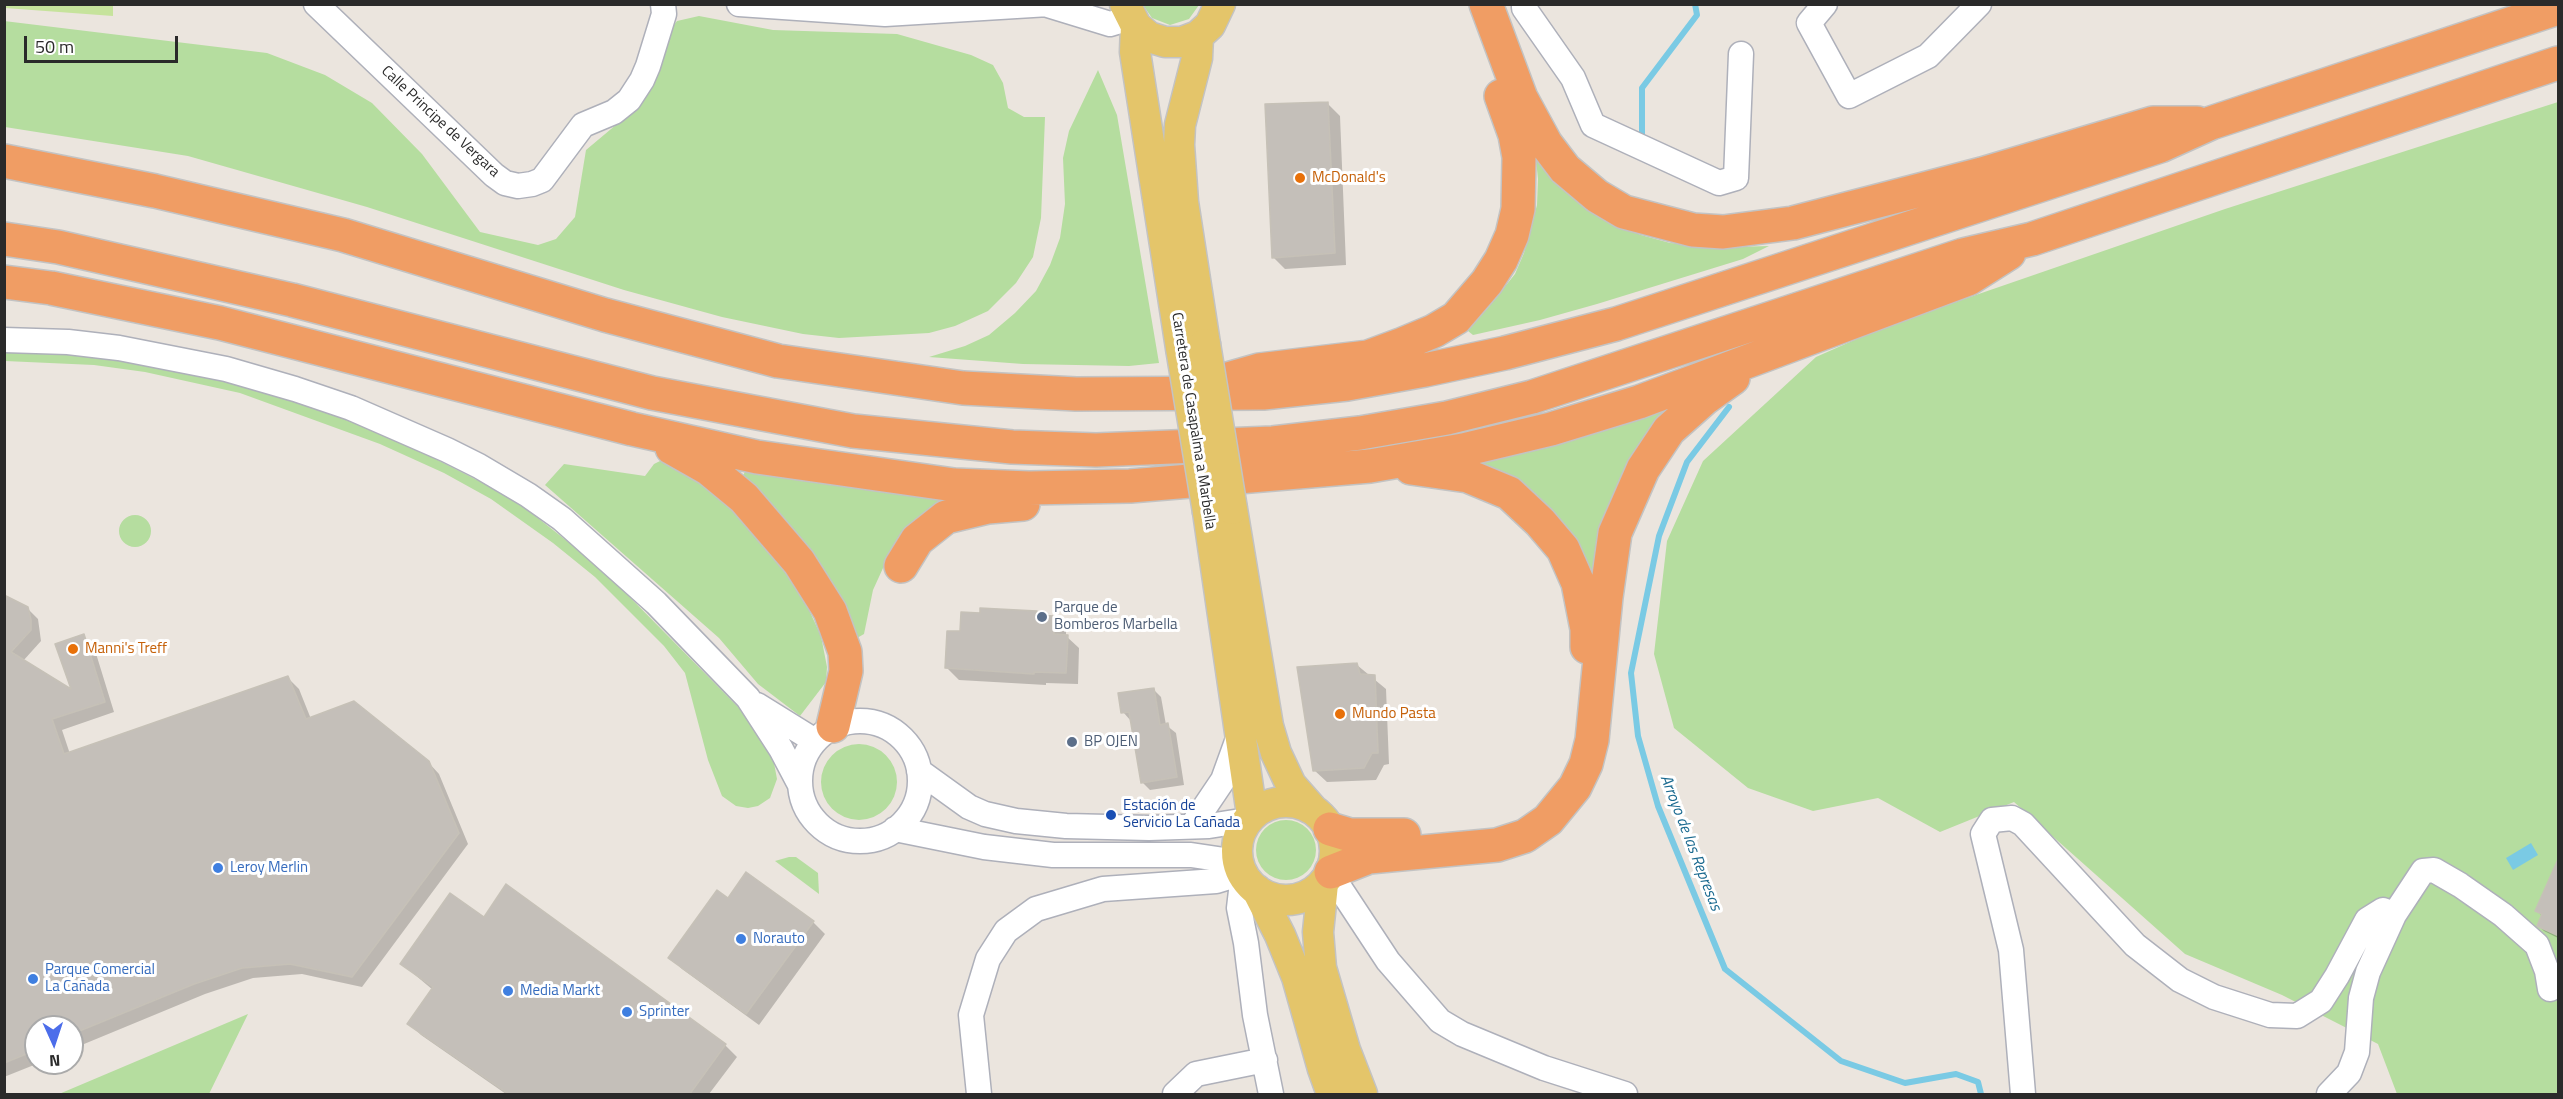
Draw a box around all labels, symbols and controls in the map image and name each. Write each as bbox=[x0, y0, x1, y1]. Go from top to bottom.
scale bar bbox=[27, 24, 182, 62]
text: 50 m bbox=[35, 33, 74, 60]
street label: Calle Principe de Vergara bbox=[377, 63, 503, 181]
place label: McDonald's bbox=[1312, 169, 1386, 187]
marker: McDonald's bbox=[1293, 171, 1307, 185]
street label: Carretera de Casapalma a Marbella bbox=[1167, 311, 1219, 531]
place label: Parque de Bomberos Marbella bbox=[1054, 599, 1178, 634]
marker: Parque de Bomberos Marbella bbox=[1035, 610, 1049, 624]
place label: Manni's Treff bbox=[85, 640, 167, 658]
marker: Manni's Treff bbox=[66, 642, 80, 656]
place label: Mundo Pasta bbox=[1352, 705, 1436, 723]
marker: Mundo Pasta bbox=[1333, 707, 1347, 721]
place label: BP OJEN bbox=[1084, 733, 1138, 751]
marker: BP OJEN bbox=[1065, 735, 1079, 749]
water label: Arroyo de las Represas bbox=[1655, 772, 1725, 914]
place label: Estación de Servicio La Cañada bbox=[1123, 797, 1240, 832]
marker: Estación de Servicio La Cañada bbox=[1104, 808, 1118, 822]
place label: Leroy Merlin bbox=[230, 859, 308, 877]
marker: Leroy Merlin bbox=[211, 861, 225, 875]
place label: Norauto bbox=[753, 930, 805, 948]
marker: Norauto bbox=[734, 932, 748, 946]
place label: Parque Comercial La Cañada bbox=[45, 961, 155, 996]
marker: Parque Comercial La Cañada bbox=[26, 972, 40, 986]
place label: Media Markt bbox=[520, 982, 600, 1000]
marker: Media Markt bbox=[501, 984, 515, 998]
place label: Sprinter bbox=[639, 1003, 690, 1021]
marker: Sprinter bbox=[620, 1005, 634, 1019]
north arrow bbox=[24, 1015, 84, 1075]
text: N bbox=[49, 1049, 61, 1073]

